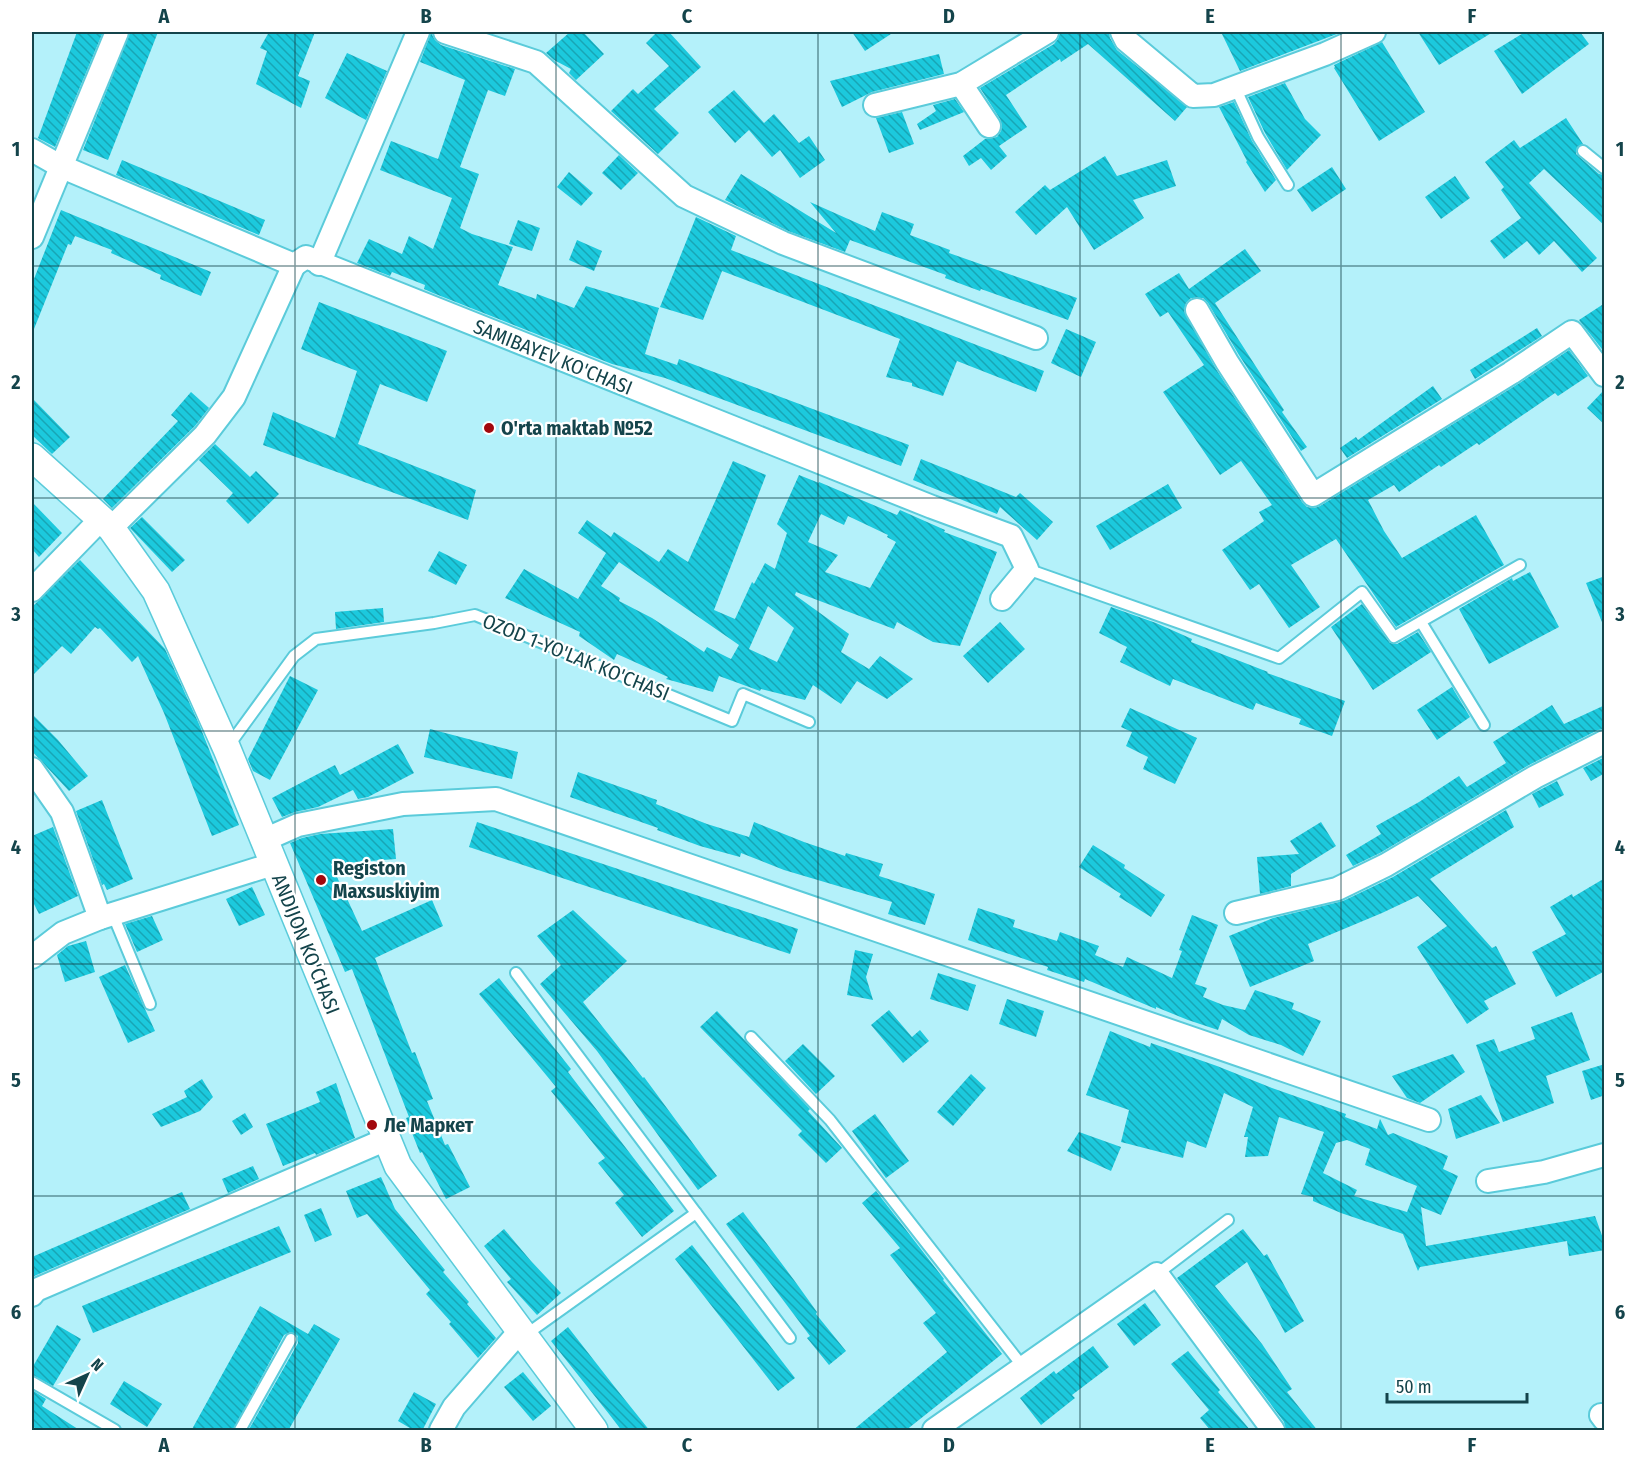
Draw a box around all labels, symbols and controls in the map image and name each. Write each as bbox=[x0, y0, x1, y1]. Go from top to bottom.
text: A bbox=[158, 4, 171, 28]
text: B bbox=[420, 4, 432, 28]
text: C bbox=[682, 4, 693, 28]
text: D bbox=[943, 4, 955, 28]
text: E bbox=[1205, 4, 1215, 28]
text: F bbox=[1468, 4, 1477, 28]
text: 1 bbox=[12, 137, 20, 161]
text: 1 bbox=[1616, 137, 1624, 161]
street label: SAMIBAYEV KO'CHASI bbox=[470, 314, 636, 400]
text: 2 bbox=[10, 370, 21, 394]
text: 2 bbox=[1614, 370, 1625, 394]
place label: O'rta maktab №52 bbox=[501, 416, 653, 440]
marker: O'rta maktab №52 bbox=[482, 421, 496, 435]
text: 3 bbox=[10, 602, 21, 626]
text: 3 bbox=[1614, 602, 1625, 626]
street label: OZOD 1-YO'LAK KO'CHASI bbox=[479, 609, 673, 705]
text: 4 bbox=[11, 835, 21, 859]
text: 4 bbox=[1615, 835, 1625, 859]
place label: Registon Maxsuskiyim bbox=[333, 856, 440, 903]
street label: ANDIJON KO'CHASI bbox=[267, 870, 345, 1018]
marker: Registon Maxsuskiyim bbox=[314, 873, 328, 887]
text: 5 bbox=[11, 1068, 21, 1092]
text: 5 bbox=[1615, 1068, 1625, 1092]
place label: Ле Маркет bbox=[384, 1113, 474, 1137]
marker: Ле Маркет bbox=[365, 1118, 379, 1132]
text: 6 bbox=[11, 1300, 21, 1324]
text: 6 bbox=[1615, 1300, 1625, 1324]
north arrow bbox=[57, 1345, 117, 1405]
text: N bbox=[87, 1355, 107, 1375]
scale bar bbox=[1387, 1366, 1526, 1404]
text: 50 m bbox=[1396, 1376, 1432, 1398]
text: A bbox=[158, 1433, 171, 1457]
text: B bbox=[420, 1433, 432, 1457]
text: C bbox=[682, 1433, 693, 1457]
text: D bbox=[943, 1433, 955, 1457]
text: E bbox=[1205, 1433, 1215, 1457]
text: F bbox=[1468, 1433, 1477, 1457]

